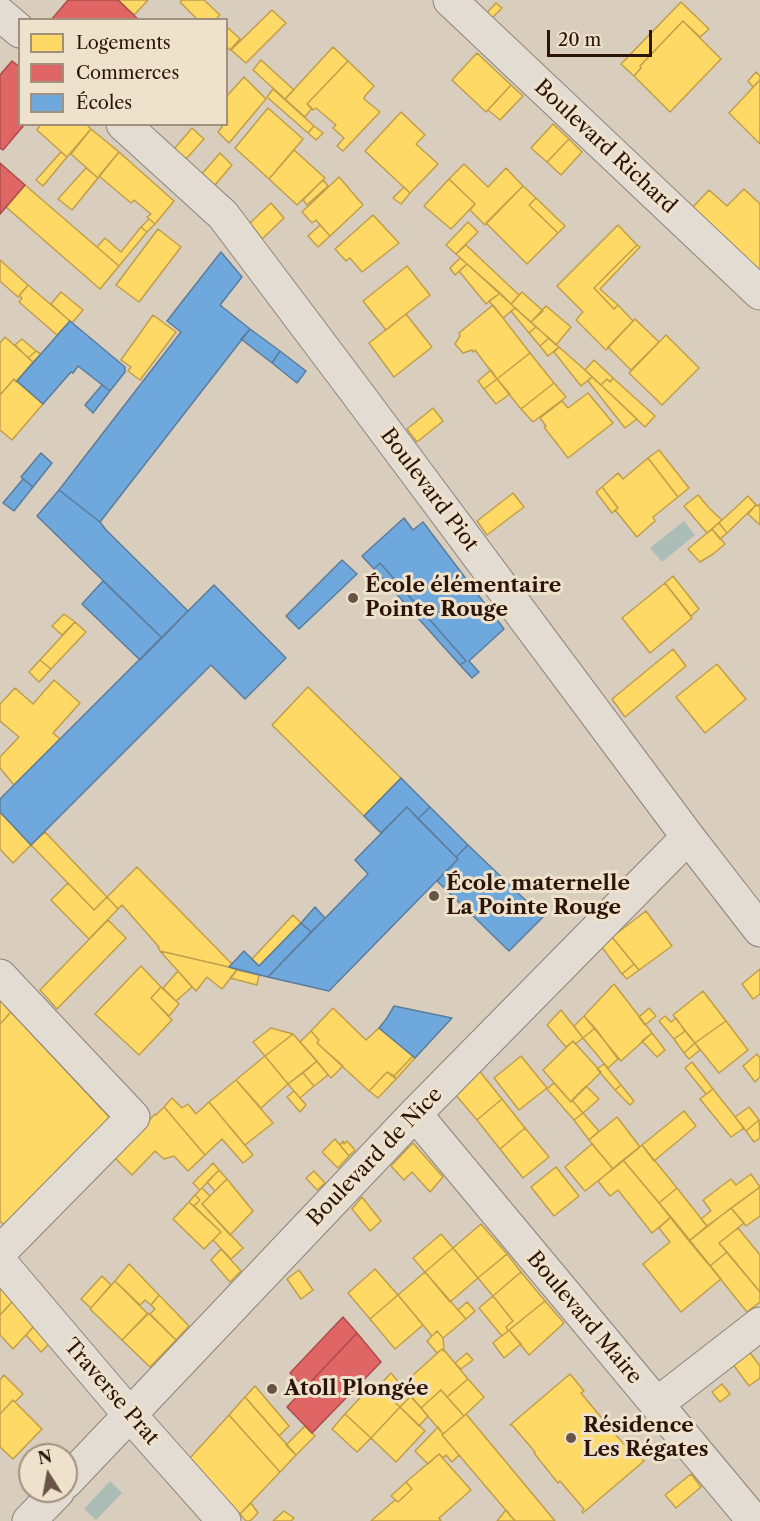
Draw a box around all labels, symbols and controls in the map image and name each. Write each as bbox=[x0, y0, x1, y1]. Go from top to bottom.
legend bbox=[18, 18, 228, 126]
scale bar bbox=[550, 18, 655, 56]
text: 20 m bbox=[558, 29, 601, 51]
text: Logements bbox=[76, 32, 171, 54]
text: Commerces bbox=[76, 62, 179, 84]
street label: Boulevard Richard bbox=[529, 75, 681, 219]
text: Écoles bbox=[76, 92, 132, 114]
street label: Boulevard Piot bbox=[375, 424, 483, 556]
place label: École élémentaire Pointe Rouge bbox=[365, 573, 561, 623]
marker: École élémentaire Pointe Rouge bbox=[346, 591, 360, 605]
place label: École maternelle La Pointe Rouge bbox=[446, 871, 630, 921]
marker: École maternelle La Pointe Rouge bbox=[427, 889, 441, 903]
street label: Boulevard de Nice bbox=[302, 1082, 448, 1232]
street label: Boulevard Maire bbox=[521, 1246, 647, 1390]
street label: Traverse Prat bbox=[58, 1334, 164, 1450]
place label: Atoll Plongée bbox=[284, 1376, 429, 1402]
marker: Atoll Plongée bbox=[265, 1382, 279, 1396]
place label: Résidence Les Régates bbox=[583, 1413, 709, 1463]
marker: Résidence Les Régates bbox=[564, 1431, 578, 1445]
north arrow bbox=[18, 1443, 78, 1503]
text: N bbox=[36, 1446, 54, 1468]

